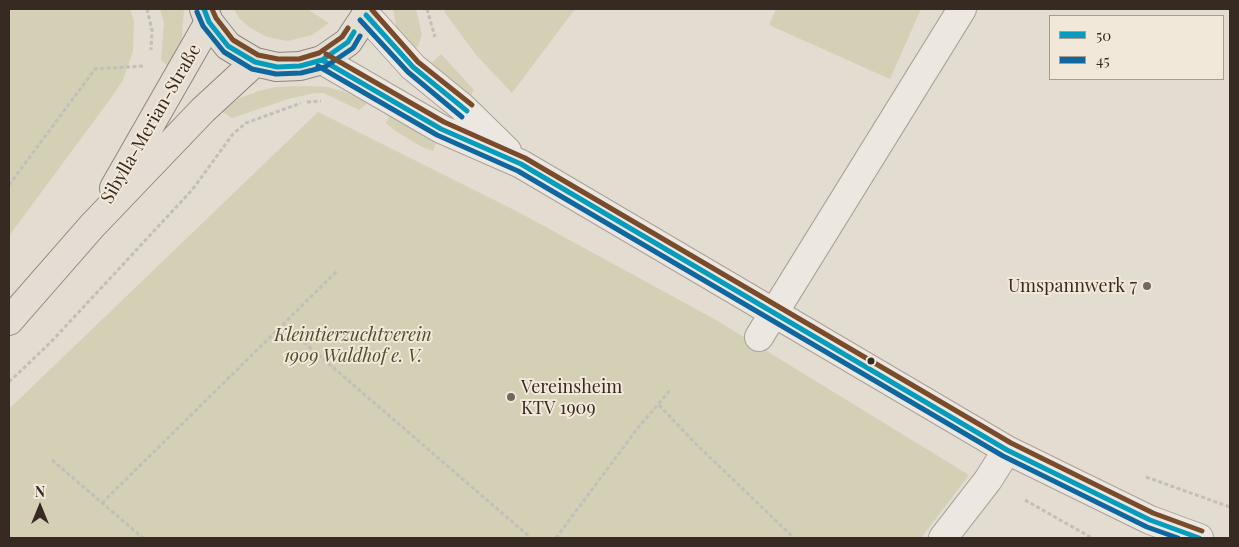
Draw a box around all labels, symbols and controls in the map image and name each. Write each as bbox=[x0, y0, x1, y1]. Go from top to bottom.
legend bbox=[1049, 15, 1224, 80]
text: 50 bbox=[1096, 25, 1111, 45]
street label: Sibylla-Merian-Straße bbox=[97, 40, 205, 208]
text: 45 bbox=[1096, 50, 1110, 70]
place label: Umspannwerk 7 bbox=[1008, 275, 1137, 297]
marker: Umspannwerk 7 bbox=[1141, 280, 1153, 292]
park label: Kleintierzuchtverein 1909 Waldhof e. V. bbox=[274, 324, 432, 366]
unlabelled marker bbox=[866, 356, 876, 366]
place label: Vereinsheim KTV 1909 bbox=[521, 376, 622, 418]
marker: Vereinsheim KTV 1909 bbox=[505, 391, 517, 403]
north arrow bbox=[15, 482, 65, 532]
text: N bbox=[35, 482, 45, 501]

